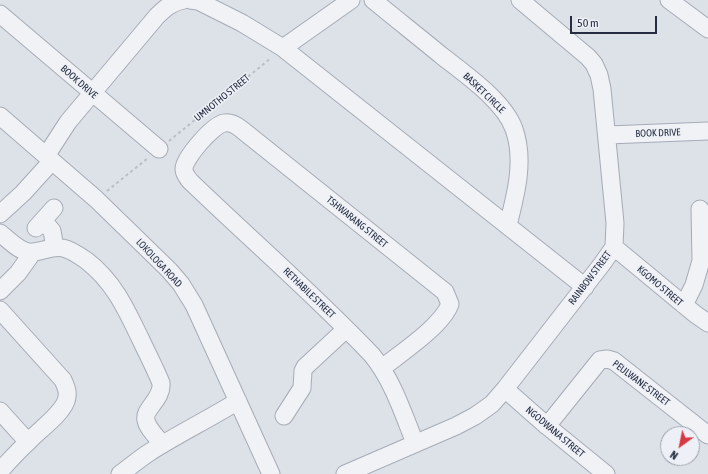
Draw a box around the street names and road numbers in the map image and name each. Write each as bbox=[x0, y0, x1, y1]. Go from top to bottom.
street label: BOOK DRIVE bbox=[58, 63, 100, 101]
street label: BASKET CIRCLE bbox=[461, 70, 507, 116]
street label: UMNOTHO STREET bbox=[192, 72, 252, 124]
street label: BOOK DRIVE bbox=[635, 126, 681, 140]
street label: TSHWARANG STREET bbox=[324, 194, 390, 250]
street label: LOKOLOGA ROAD bbox=[133, 236, 185, 290]
street label: RAINBOW STREET bbox=[566, 249, 614, 307]
street label: KGOMO STREET bbox=[635, 263, 685, 309]
street label: RETHABILE STREET bbox=[281, 265, 337, 321]
street label: PEULWANE STREET bbox=[610, 358, 672, 408]
street label: NGODWANA STREET bbox=[523, 404, 587, 460]

